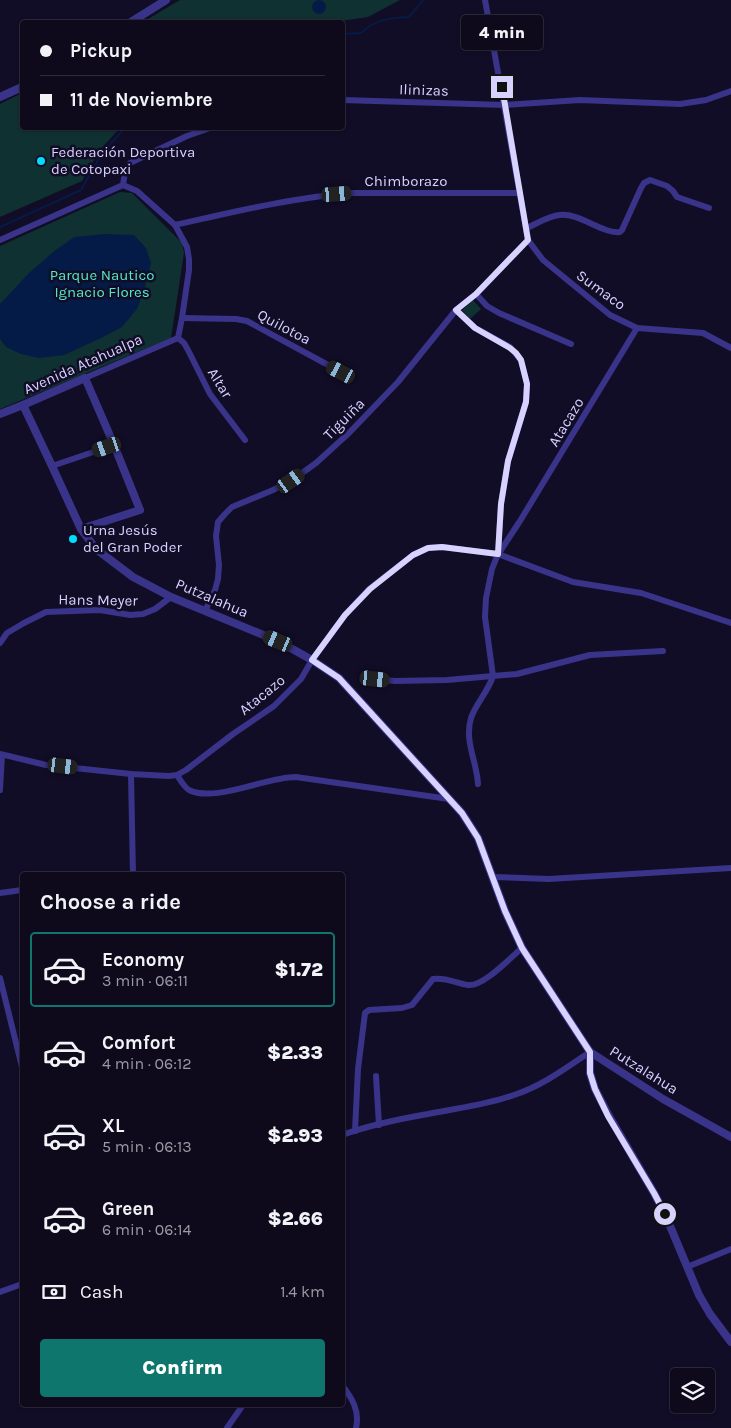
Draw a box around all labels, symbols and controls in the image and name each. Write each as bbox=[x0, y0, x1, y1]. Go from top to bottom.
callout: 4 min bbox=[461, 14, 543, 49]
text: 4 min bbox=[479, 23, 525, 42]
text: Pickup bbox=[70, 40, 132, 62]
route end bbox=[491, 76, 513, 98]
street label: Ilinizas bbox=[399, 80, 449, 100]
text: 11 de Noviembre bbox=[70, 89, 213, 111]
place label: Federación Deportiva de Cotopaxi bbox=[51, 143, 195, 178]
marker: Federación Deportiva de Cotopaxi bbox=[35, 155, 47, 167]
street label: Chimborazo bbox=[365, 172, 447, 190]
car bbox=[321, 185, 352, 203]
park label: Parque Nautico Ignacio Flores bbox=[50, 266, 154, 301]
street label: Sumaco bbox=[573, 266, 629, 314]
street label: Quilotoa bbox=[254, 305, 314, 349]
street label: Avenida Atahualpa bbox=[21, 330, 145, 398]
car bbox=[324, 359, 357, 385]
street label: Altar bbox=[204, 365, 236, 402]
street label: Tiguiña bbox=[319, 394, 369, 444]
street label: Atacazo bbox=[544, 394, 588, 450]
car bbox=[90, 435, 123, 459]
car bbox=[274, 466, 307, 496]
place label: Urna Jesús del Gran Poder bbox=[83, 521, 182, 556]
marker: Urna Jesús del Gran Poder bbox=[67, 533, 79, 545]
street label: Putzalahua bbox=[173, 575, 251, 621]
street label: Hans Meyer bbox=[58, 590, 138, 610]
car bbox=[261, 628, 294, 654]
car bbox=[359, 670, 390, 688]
street label: Atacazo bbox=[235, 671, 289, 719]
car bbox=[47, 757, 78, 775]
text: Choose a ride bbox=[40, 889, 181, 915]
icon: car bbox=[42, 947, 87, 992]
text: Economy bbox=[102, 949, 184, 971]
text: $1.72 bbox=[275, 959, 323, 981]
text: 3 min · 06:11 bbox=[102, 971, 188, 990]
icon: car bbox=[42, 1030, 87, 1075]
text: Comfort bbox=[102, 1032, 176, 1054]
text: $2.33 bbox=[267, 1042, 323, 1064]
street label: Putzalahua bbox=[606, 1042, 682, 1098]
text: 4 min · 06:12 bbox=[102, 1054, 192, 1073]
icon: car bbox=[42, 1113, 87, 1158]
text: XL bbox=[102, 1115, 124, 1137]
text: $2.93 bbox=[267, 1125, 323, 1147]
text: 5 min · 06:13 bbox=[102, 1137, 192, 1156]
icon: car bbox=[42, 1196, 87, 1241]
text: Green bbox=[102, 1198, 154, 1220]
route start bbox=[654, 1203, 676, 1225]
text: $2.66 bbox=[267, 1208, 323, 1230]
text: 6 min · 06:14 bbox=[102, 1220, 191, 1239]
icon: cash bbox=[40, 1278, 68, 1306]
text: Cash bbox=[80, 1281, 124, 1303]
text: 1.4 km bbox=[280, 1282, 325, 1301]
button: Confirm bbox=[40, 1339, 325, 1397]
map controls bbox=[670, 1368, 715, 1413]
button: layers bbox=[670, 1368, 715, 1413]

